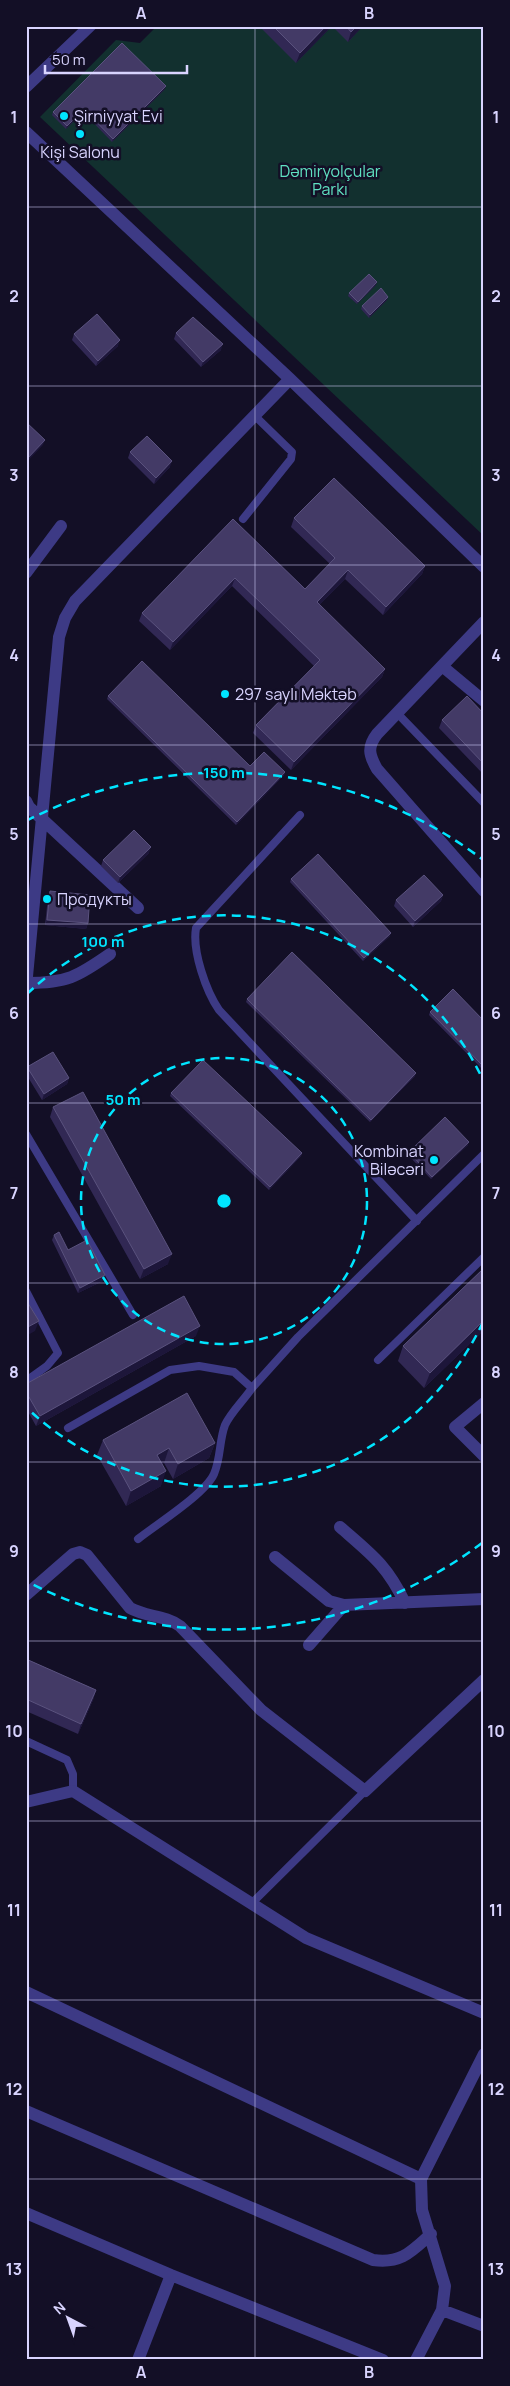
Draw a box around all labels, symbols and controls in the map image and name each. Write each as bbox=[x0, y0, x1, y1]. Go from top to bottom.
text: A bbox=[136, 2, 147, 24]
text: B bbox=[364, 2, 374, 24]
scale bar bbox=[45, 42, 188, 74]
text: 50 m bbox=[52, 49, 86, 70]
place label: Şirniyyat Evi bbox=[74, 105, 163, 127]
text: 1 bbox=[10, 106, 18, 128]
text: 1 bbox=[492, 106, 500, 128]
marker: Şirniyyat Evi bbox=[58, 110, 70, 122]
marker: Kişi Salonu bbox=[74, 128, 86, 140]
place label: Kişi Salonu bbox=[40, 141, 120, 163]
park label: Dəmiryolçular Parkı bbox=[279, 160, 381, 200]
text: 2 bbox=[9, 285, 19, 307]
text: 2 bbox=[491, 285, 501, 307]
text: 3 bbox=[9, 464, 19, 486]
text: 3 bbox=[491, 464, 501, 486]
text: 4 bbox=[9, 644, 19, 666]
text: 4 bbox=[491, 644, 501, 666]
place label: 297 saylı Məktəb bbox=[235, 683, 357, 705]
marker: 297 saylı Məktəb bbox=[219, 688, 231, 700]
text: 150 m bbox=[203, 762, 245, 783]
text: 5 bbox=[9, 823, 19, 845]
text: 5 bbox=[491, 823, 501, 845]
place label: Продукты bbox=[57, 888, 132, 910]
marker: Продукты bbox=[41, 893, 53, 905]
text: 100 m bbox=[82, 931, 124, 952]
text: 6 bbox=[9, 1002, 19, 1024]
text: 6 bbox=[491, 1002, 501, 1024]
text: 50 m bbox=[105, 1089, 141, 1110]
place label: Kombinat Biləcəri bbox=[354, 1140, 424, 1180]
marker: Kombinat Biləcəri bbox=[428, 1154, 440, 1166]
text: 7 bbox=[10, 1182, 18, 1204]
text: 7 bbox=[492, 1182, 500, 1204]
centre of rings bbox=[215, 1192, 233, 1210]
text: 8 bbox=[9, 1361, 19, 1383]
text: 8 bbox=[491, 1361, 501, 1383]
text: 9 bbox=[9, 1540, 19, 1562]
text: 9 bbox=[491, 1540, 501, 1562]
text: 10 bbox=[5, 1720, 23, 1742]
text: 10 bbox=[487, 1720, 505, 1742]
text: 11 bbox=[7, 1899, 21, 1921]
text: 11 bbox=[489, 1899, 503, 1921]
text: 12 bbox=[6, 2078, 22, 2100]
text: 12 bbox=[488, 2078, 504, 2100]
text: 13 bbox=[6, 2258, 22, 2280]
text: 13 bbox=[488, 2258, 504, 2280]
north arrow bbox=[42, 2294, 92, 2344]
text: N bbox=[49, 2297, 69, 2318]
text: A bbox=[136, 2361, 147, 2383]
text: B bbox=[364, 2361, 374, 2383]

